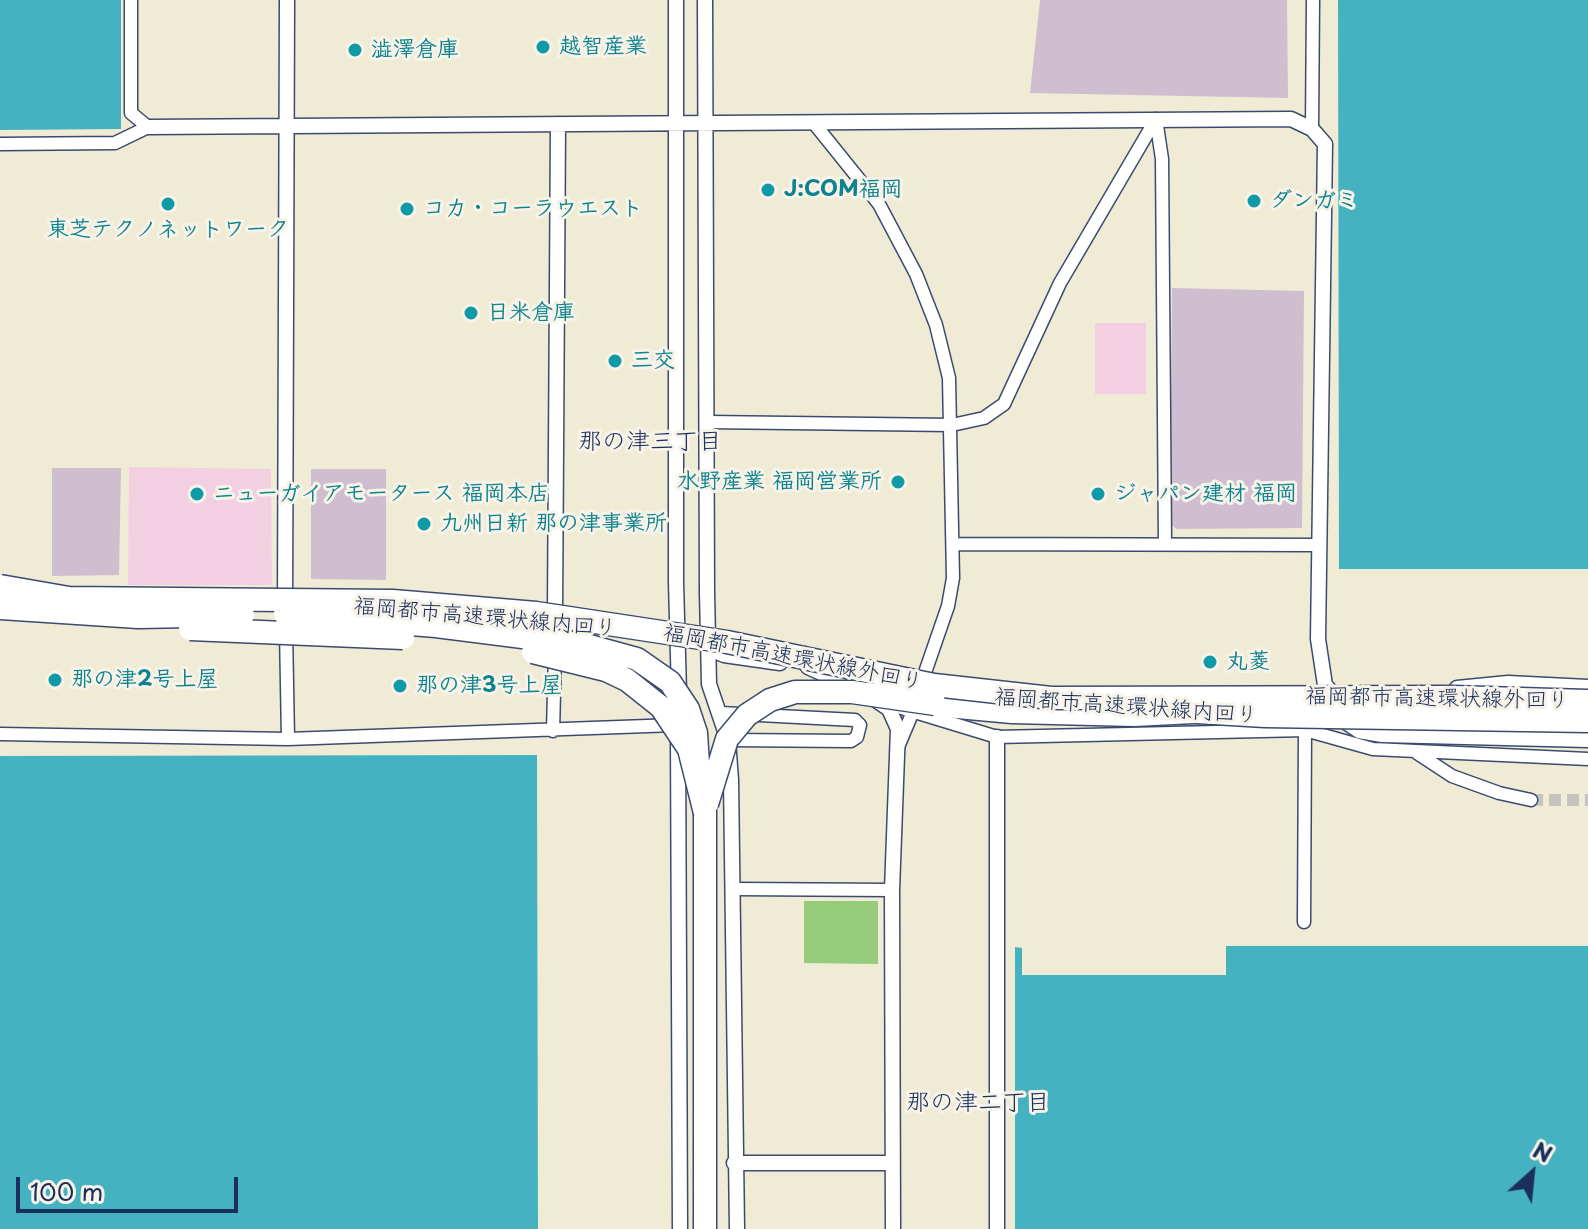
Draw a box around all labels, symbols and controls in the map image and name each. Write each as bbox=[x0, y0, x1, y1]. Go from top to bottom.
place label: 越智産業 bbox=[559, 34, 647, 60]
place label: 澁澤倉庫 bbox=[371, 37, 459, 63]
marker: 越智産業 bbox=[534, 38, 552, 56]
marker: 澁澤倉庫 bbox=[346, 41, 364, 59]
place label: J:COM福岡 bbox=[784, 177, 903, 203]
marker: J:COM福岡 bbox=[759, 181, 777, 199]
place label: ダンガミ bbox=[1270, 188, 1358, 214]
marker: ダンガミ bbox=[1245, 192, 1263, 210]
marker: 東芝テクノネットワーク bbox=[159, 195, 177, 213]
place label: コカ・コーラウエスト bbox=[423, 196, 643, 222]
marker: コカ・コーラウエスト bbox=[398, 200, 416, 218]
place label: 東芝テクノネットワーク bbox=[47, 217, 289, 243]
place label: 日米倉庫 bbox=[487, 300, 575, 326]
marker: 日米倉庫 bbox=[462, 304, 480, 322]
place label: 三交 bbox=[631, 348, 675, 374]
marker: 三交 bbox=[606, 352, 624, 370]
district label: 那の津三丁目 bbox=[578, 428, 722, 456]
place label: 水野産業 福岡営業所 bbox=[677, 469, 882, 495]
marker: 水野産業 福岡営業所 bbox=[889, 473, 907, 491]
place label: ニューガイアモータース 福岡本店 bbox=[213, 481, 550, 507]
place label: ジャパン建材 福岡 bbox=[1114, 481, 1297, 507]
marker: ニューガイアモータース 福岡本店 bbox=[188, 485, 206, 503]
marker: ジャパン建材 福岡 bbox=[1089, 485, 1107, 503]
place label: 九州日新 那の津事業所 bbox=[440, 511, 667, 537]
marker: 九州日新 那の津事業所 bbox=[415, 515, 433, 533]
street label: 福岡都市高速環状線内回り bbox=[352, 593, 618, 643]
street label: 福岡都市高速環状線外回り bbox=[661, 620, 925, 696]
place label: 丸菱 bbox=[1226, 649, 1270, 675]
marker: 丸菱 bbox=[1201, 653, 1219, 671]
place label: 那の津2号上屋 bbox=[71, 667, 218, 693]
marker: 那の津2号上屋 bbox=[46, 671, 64, 689]
place label: 那の津3号上屋 bbox=[416, 673, 562, 699]
marker: 那の津3号上屋 bbox=[391, 677, 409, 695]
street label: 福岡都市高速環状線外回り bbox=[1305, 683, 1569, 715]
street label: 福岡都市高速環状線内回り bbox=[993, 685, 1259, 729]
district label: 那の津二丁目 bbox=[906, 1089, 1050, 1117]
north arrow bbox=[1492, 1133, 1572, 1213]
text: N bbox=[1528, 1133, 1558, 1170]
scale bar bbox=[20, 1161, 242, 1211]
text: 100 m bbox=[30, 1173, 103, 1209]

